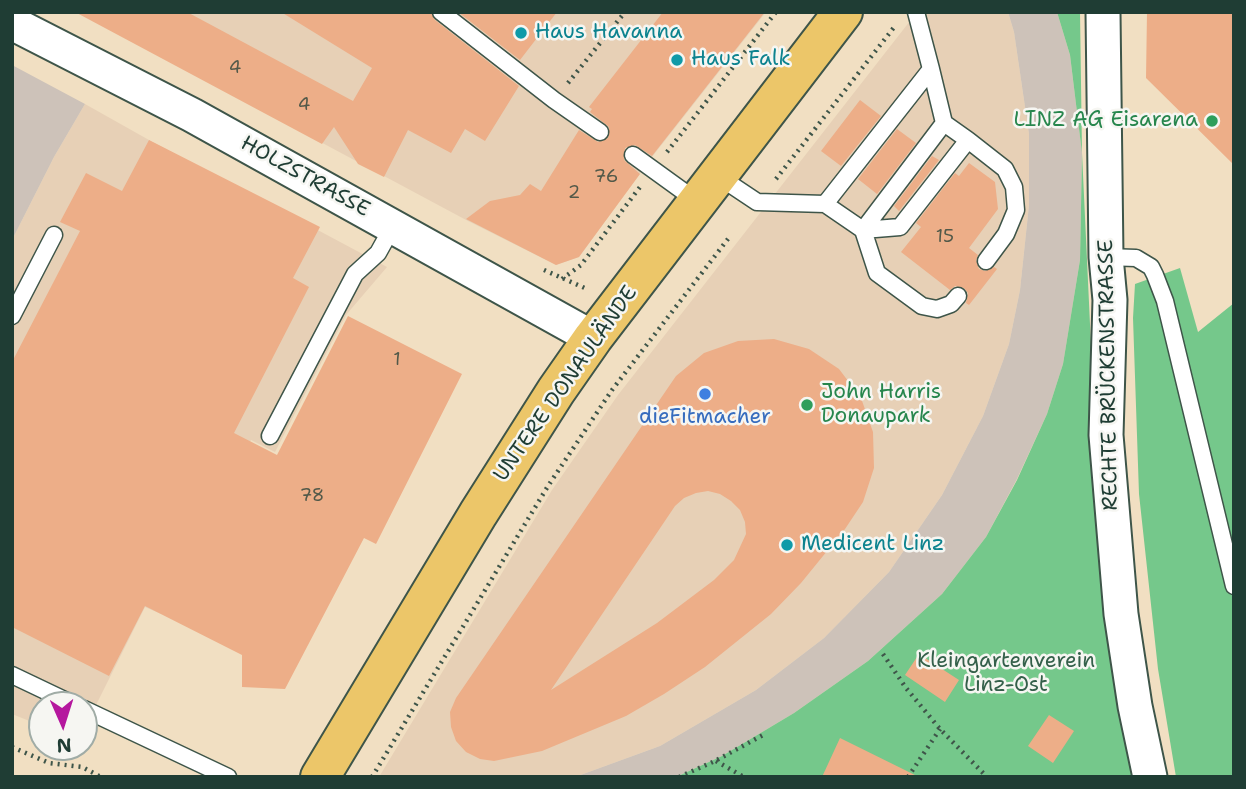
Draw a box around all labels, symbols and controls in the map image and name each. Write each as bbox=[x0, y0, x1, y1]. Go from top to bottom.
place label: Haus Havanna bbox=[535, 20, 682, 46]
marker: Haus Havanna bbox=[513, 25, 529, 41]
place label: Haus Falk bbox=[691, 47, 790, 73]
marker: Haus Falk bbox=[669, 52, 685, 68]
house number: 4 bbox=[229, 57, 241, 79]
house number: 4 bbox=[298, 94, 310, 116]
place label: LINZ AG Eisarena bbox=[1014, 108, 1198, 134]
marker: LINZ AG Eisarena bbox=[1204, 113, 1220, 129]
street label: HOLZSTRASSE bbox=[236, 131, 374, 223]
house number: 76 bbox=[594, 166, 618, 188]
house number: 2 bbox=[568, 182, 580, 204]
house number: 15 bbox=[936, 226, 954, 248]
street label: RECHTE BRÜCKENSTRASSE bbox=[1094, 239, 1124, 511]
street label: UNTERE DONAULÄNDE bbox=[489, 281, 643, 487]
house number: 1 bbox=[393, 349, 401, 371]
place label: John Harris Donaupark bbox=[821, 380, 941, 430]
marker: dieFitmacher bbox=[697, 386, 713, 402]
marker: John Harris Donaupark bbox=[799, 397, 815, 413]
place label: dieFitmacher bbox=[639, 405, 771, 431]
house number: 78 bbox=[300, 485, 324, 507]
place label: Medicent Linz bbox=[801, 532, 944, 558]
marker: Medicent Linz bbox=[779, 537, 795, 553]
park label: Kleingartenverein Linz-Ost bbox=[917, 649, 1095, 699]
north arrow bbox=[28, 691, 98, 761]
text: N bbox=[56, 733, 72, 758]

